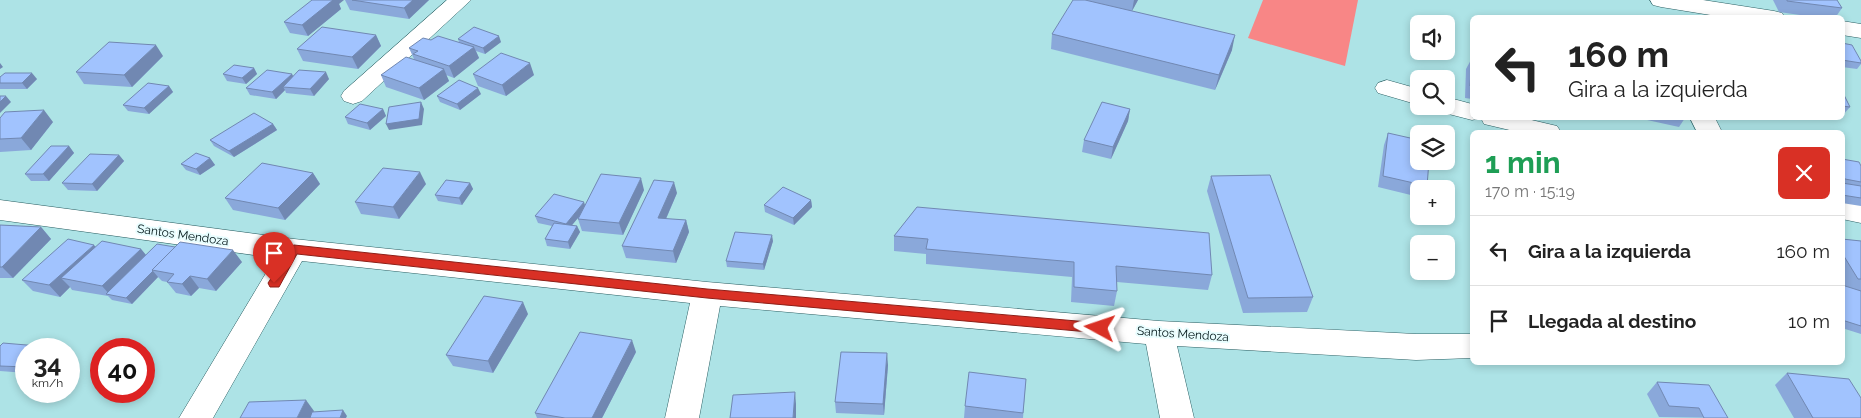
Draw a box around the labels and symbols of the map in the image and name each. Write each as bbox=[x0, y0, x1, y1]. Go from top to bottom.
street label: Santos Mendoza bbox=[136, 222, 230, 248]
pin bbox=[253, 232, 295, 283]
position arrow bbox=[1073, 301, 1125, 353]
street label: Santos Mendoza bbox=[1137, 324, 1229, 344]
speed limit sign: 40 bbox=[90, 338, 155, 403]

